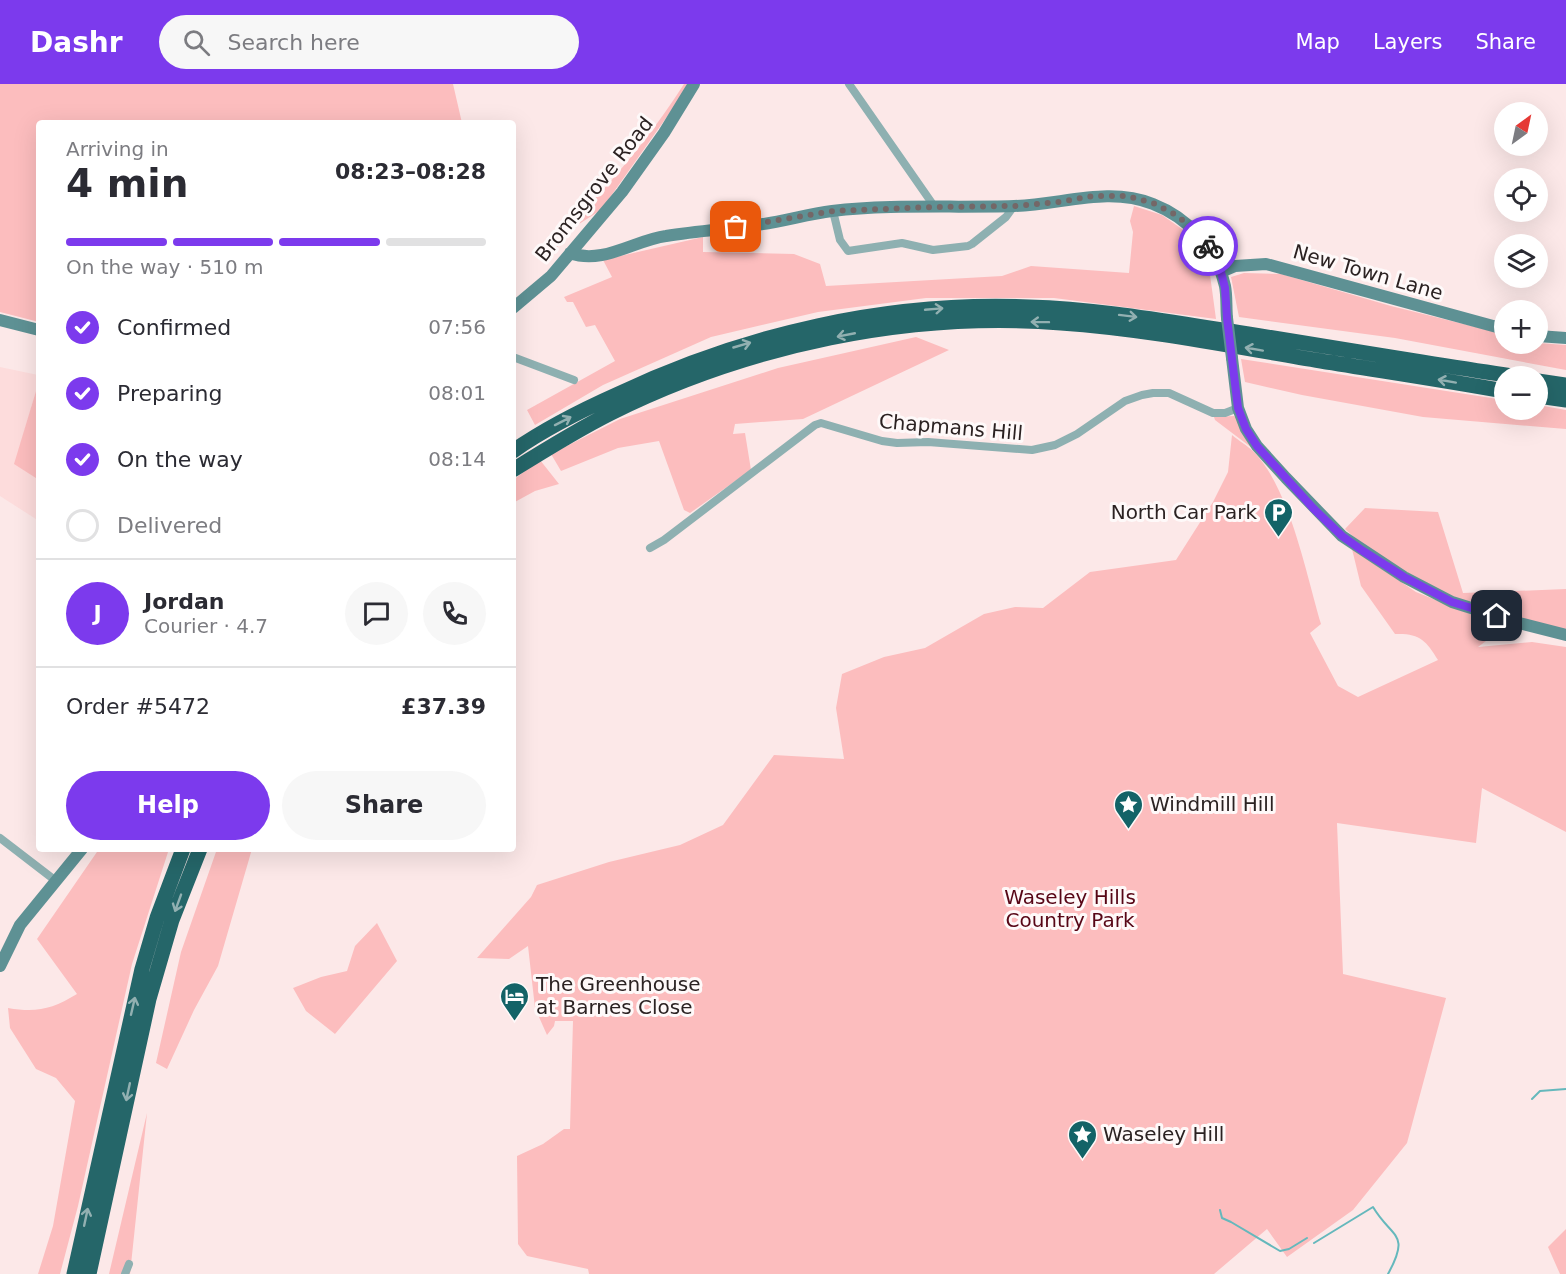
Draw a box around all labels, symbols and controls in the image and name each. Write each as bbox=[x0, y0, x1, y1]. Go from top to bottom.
search box bbox=[159, 15, 579, 69]
text: Dashr bbox=[30, 26, 123, 59]
icon: search bbox=[180, 26, 213, 59]
text: Search here bbox=[228, 30, 360, 55]
text: Map bbox=[1296, 30, 1340, 54]
text: Layers bbox=[1373, 30, 1442, 54]
text: Share bbox=[1475, 30, 1536, 54]
north arrow bbox=[1494, 102, 1548, 156]
map controls bbox=[1494, 102, 1548, 420]
street label: Bromsgrove Road bbox=[530, 112, 658, 266]
text: Arriving in bbox=[66, 137, 169, 161]
text: 08:23–08:28 bbox=[335, 159, 486, 184]
text: 4 min bbox=[66, 161, 188, 206]
button: locate bbox=[1494, 168, 1548, 222]
pin bbox=[710, 201, 761, 252]
icon: bag bbox=[719, 210, 752, 243]
courier bbox=[1178, 216, 1238, 276]
icon: bike bbox=[1192, 230, 1225, 263]
button: layers bbox=[1494, 234, 1548, 288]
street label: New Town Lane bbox=[1290, 239, 1446, 305]
text: On the way · 510 m bbox=[66, 255, 264, 279]
button: + bbox=[1494, 300, 1548, 354]
one-way arrow bbox=[923, 303, 943, 314]
icon: check bbox=[66, 311, 99, 344]
one-way arrow bbox=[1118, 311, 1138, 322]
text: Confirmed bbox=[117, 315, 231, 340]
text: 07:56 bbox=[428, 315, 486, 339]
one-way arrow bbox=[1031, 316, 1051, 328]
one-way arrow bbox=[837, 330, 856, 341]
one-way arrow bbox=[733, 339, 752, 350]
one-way arrow bbox=[1245, 344, 1265, 355]
button: − bbox=[1494, 366, 1548, 420]
one-way arrow bbox=[1437, 375, 1457, 386]
icon: check bbox=[66, 377, 99, 410]
text: Preparing bbox=[117, 381, 223, 406]
text: 08:01 bbox=[428, 381, 486, 405]
street label: Chapmans Hill bbox=[878, 409, 1024, 445]
one-way arrow bbox=[554, 415, 572, 426]
icon: check bbox=[66, 443, 99, 476]
text: On the way bbox=[117, 447, 243, 472]
text: 08:14 bbox=[428, 447, 486, 471]
parking icon: North Car Park bbox=[1262, 496, 1294, 538]
place label: North Car Park bbox=[1111, 500, 1257, 524]
text: Delivered bbox=[117, 513, 222, 538]
button: chat bbox=[345, 582, 408, 645]
button: phone bbox=[423, 582, 486, 645]
text: Jordan bbox=[144, 589, 224, 614]
pin bbox=[1471, 590, 1522, 641]
icon: home bbox=[1480, 599, 1513, 632]
text: J bbox=[93, 601, 102, 626]
text: Courier · 4.7 bbox=[144, 614, 268, 638]
text: Order #5472 bbox=[66, 694, 210, 719]
text: £37.39 bbox=[401, 694, 486, 719]
button: Help bbox=[66, 771, 270, 840]
button: Share bbox=[282, 771, 486, 840]
place icon: Windmill Hill bbox=[1113, 788, 1145, 830]
place label: Windmill Hill bbox=[1150, 792, 1274, 816]
park label: Waseley Hills Country Park bbox=[1004, 885, 1136, 932]
one-way arrow bbox=[171, 893, 182, 912]
place label: The Greenhouse at Barnes Close bbox=[535, 972, 700, 1019]
hotel icon: The Greenhouse at Barnes Close bbox=[499, 980, 531, 1022]
one-way arrow bbox=[128, 997, 139, 1016]
one-way arrow bbox=[122, 1081, 133, 1101]
place icon: Waseley Hill bbox=[1066, 1118, 1098, 1160]
place label: Waseley Hill bbox=[1103, 1122, 1224, 1146]
one-way arrow bbox=[81, 1208, 92, 1227]

